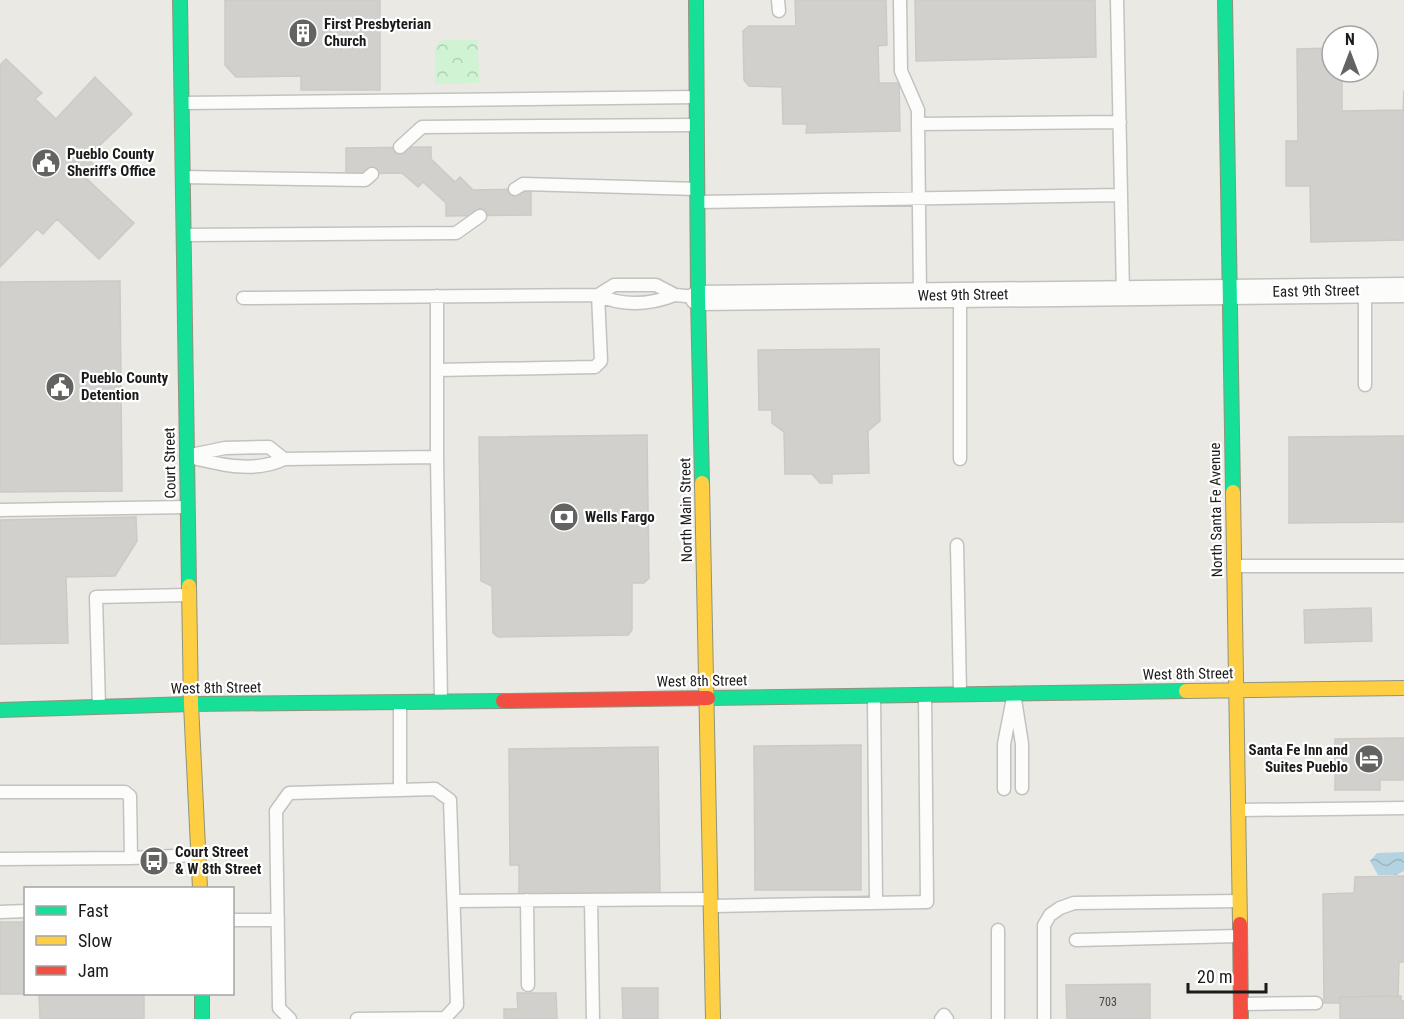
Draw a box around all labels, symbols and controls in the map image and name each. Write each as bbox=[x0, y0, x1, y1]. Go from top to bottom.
place label: First Presbyterian Church bbox=[324, 15, 431, 50]
building icon: First Presbyterian Church bbox=[287, 17, 319, 49]
north arrow bbox=[1320, 24, 1380, 84]
text: N bbox=[1345, 30, 1355, 49]
place label: Pueblo County Sheriff's Office bbox=[67, 145, 156, 180]
public building icon: Pueblo County Sheriff's Office bbox=[30, 147, 62, 179]
street label: East 9th Street bbox=[1272, 281, 1360, 301]
street label: West 9th Street bbox=[918, 285, 1008, 305]
place label: Pueblo County Detention bbox=[81, 369, 169, 404]
public building icon: Pueblo County Detention bbox=[44, 371, 76, 403]
street label: Court Street bbox=[160, 427, 180, 499]
street label: North Santa Fe Avenue bbox=[1206, 442, 1226, 578]
street label: North Main Street bbox=[676, 457, 696, 563]
bank icon: Wells Fargo bbox=[548, 501, 580, 533]
place label: Wells Fargo bbox=[585, 508, 655, 526]
street label: West 8th Street bbox=[1143, 664, 1233, 684]
street label: West 8th Street bbox=[657, 671, 747, 691]
street label: West 8th Street bbox=[171, 678, 261, 698]
place label: Santa Fe Inn and Suites Pueblo bbox=[1249, 741, 1348, 776]
hotel icon: Santa Fe Inn and Suites Pueblo bbox=[1353, 743, 1385, 775]
place label: Court Street & W 8th Street bbox=[175, 843, 262, 878]
bus stop icon: Court Street & W 8th Street bbox=[138, 845, 170, 877]
legend bbox=[24, 887, 234, 995]
text: Fast bbox=[78, 900, 109, 921]
text: Slow bbox=[78, 930, 113, 951]
scale bar bbox=[1188, 956, 1266, 994]
text: Jam bbox=[78, 960, 109, 981]
text: 20 m bbox=[1197, 966, 1232, 987]
house number: 703 bbox=[1099, 995, 1117, 1009]

